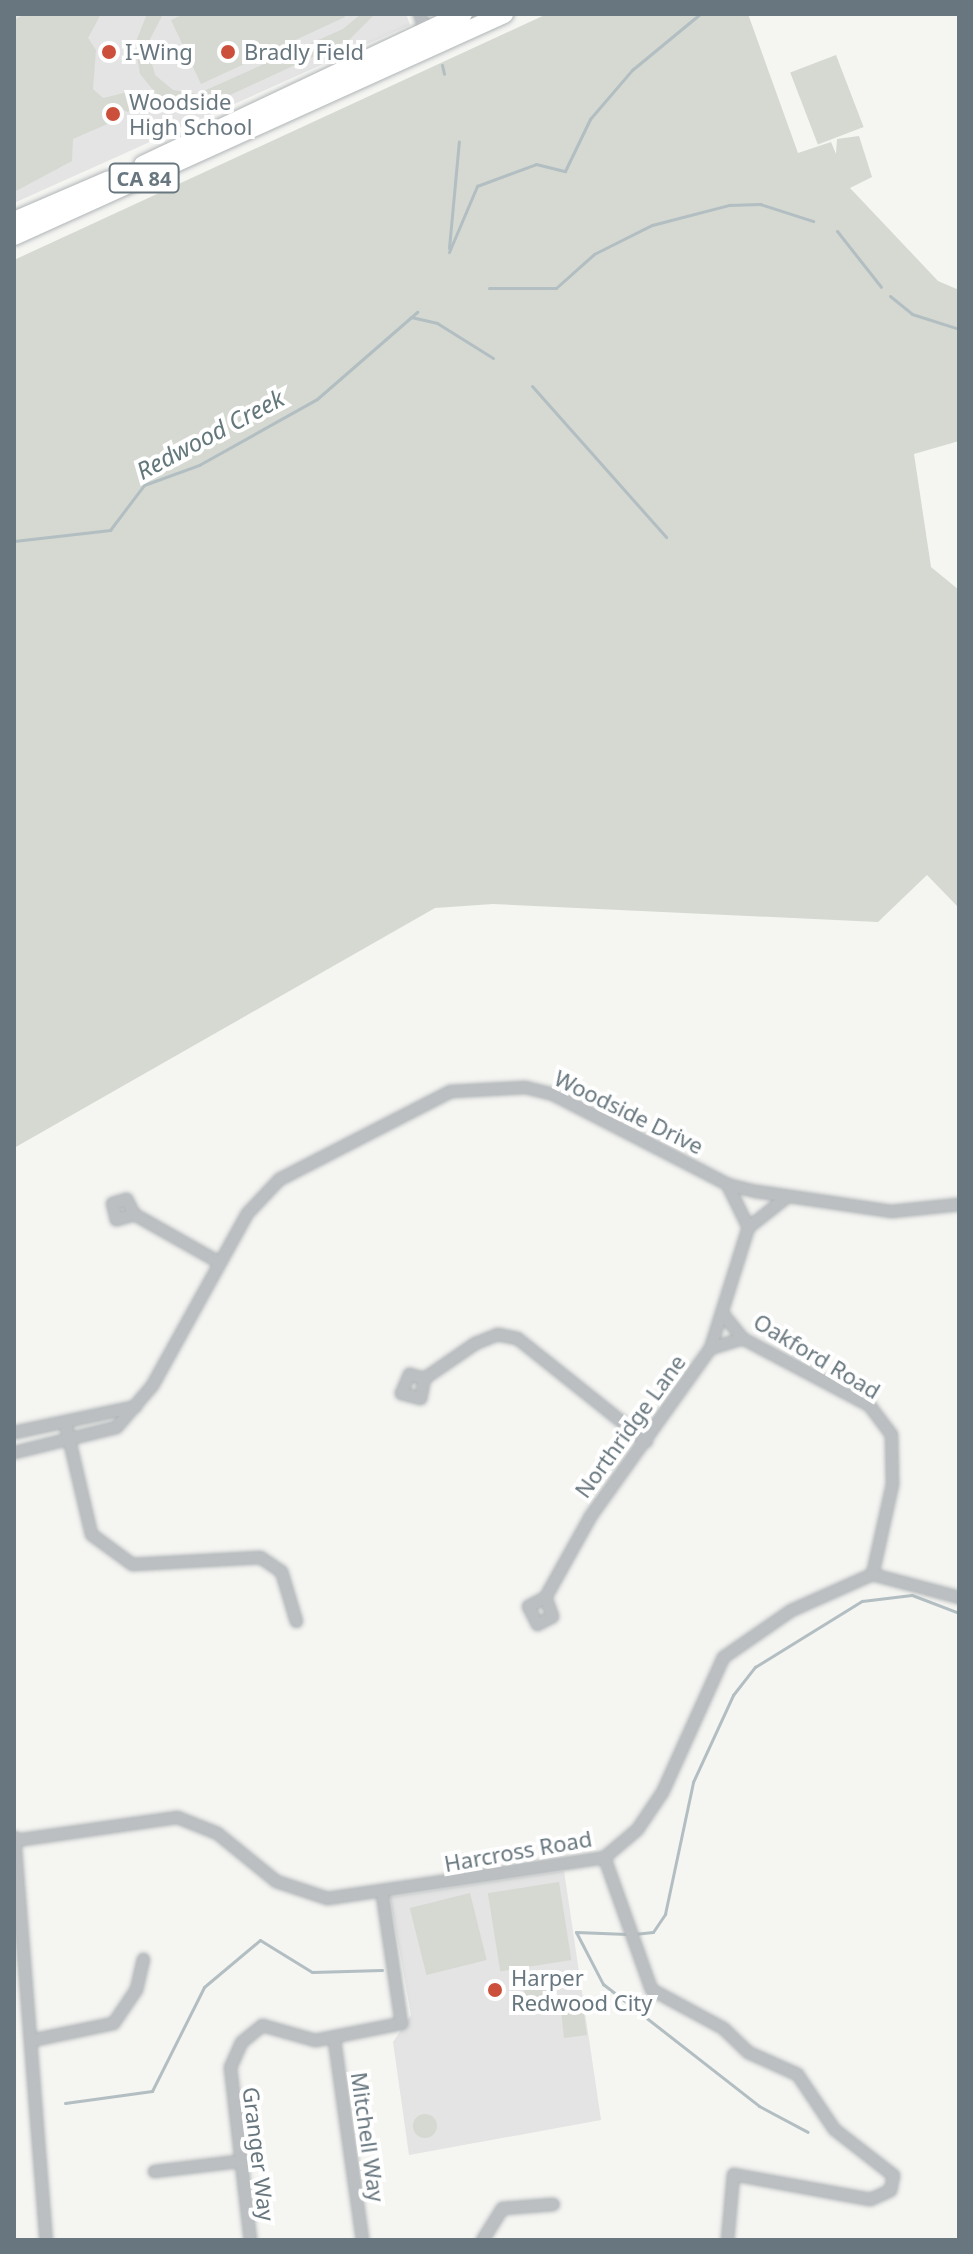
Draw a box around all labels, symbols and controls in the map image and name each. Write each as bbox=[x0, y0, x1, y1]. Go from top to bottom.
place label: I-Wing bbox=[125, 39, 193, 65]
place label: Bradly Field bbox=[244, 39, 364, 65]
marker: I-Wing bbox=[100, 43, 118, 61]
marker: Bradly Field bbox=[219, 43, 237, 61]
place label: Woodside High School bbox=[129, 88, 252, 140]
marker: Woodside High School bbox=[104, 105, 122, 123]
road number: CA 84 bbox=[108, 162, 180, 194]
water label: Redwood Creek bbox=[131, 383, 289, 485]
street label: Woodside Drive bbox=[550, 1065, 708, 1159]
street label: Oakford Road bbox=[749, 1308, 885, 1404]
street label: Northridge Lane bbox=[569, 1349, 691, 1503]
street label: Harcross Road bbox=[442, 1825, 594, 1877]
place label: Harper Redwood City bbox=[511, 1964, 653, 2016]
marker: Harper Redwood City bbox=[486, 1981, 504, 1999]
street label: Mitchell Way bbox=[346, 2070, 390, 2204]
street label: Granger Way bbox=[238, 2085, 280, 2223]

